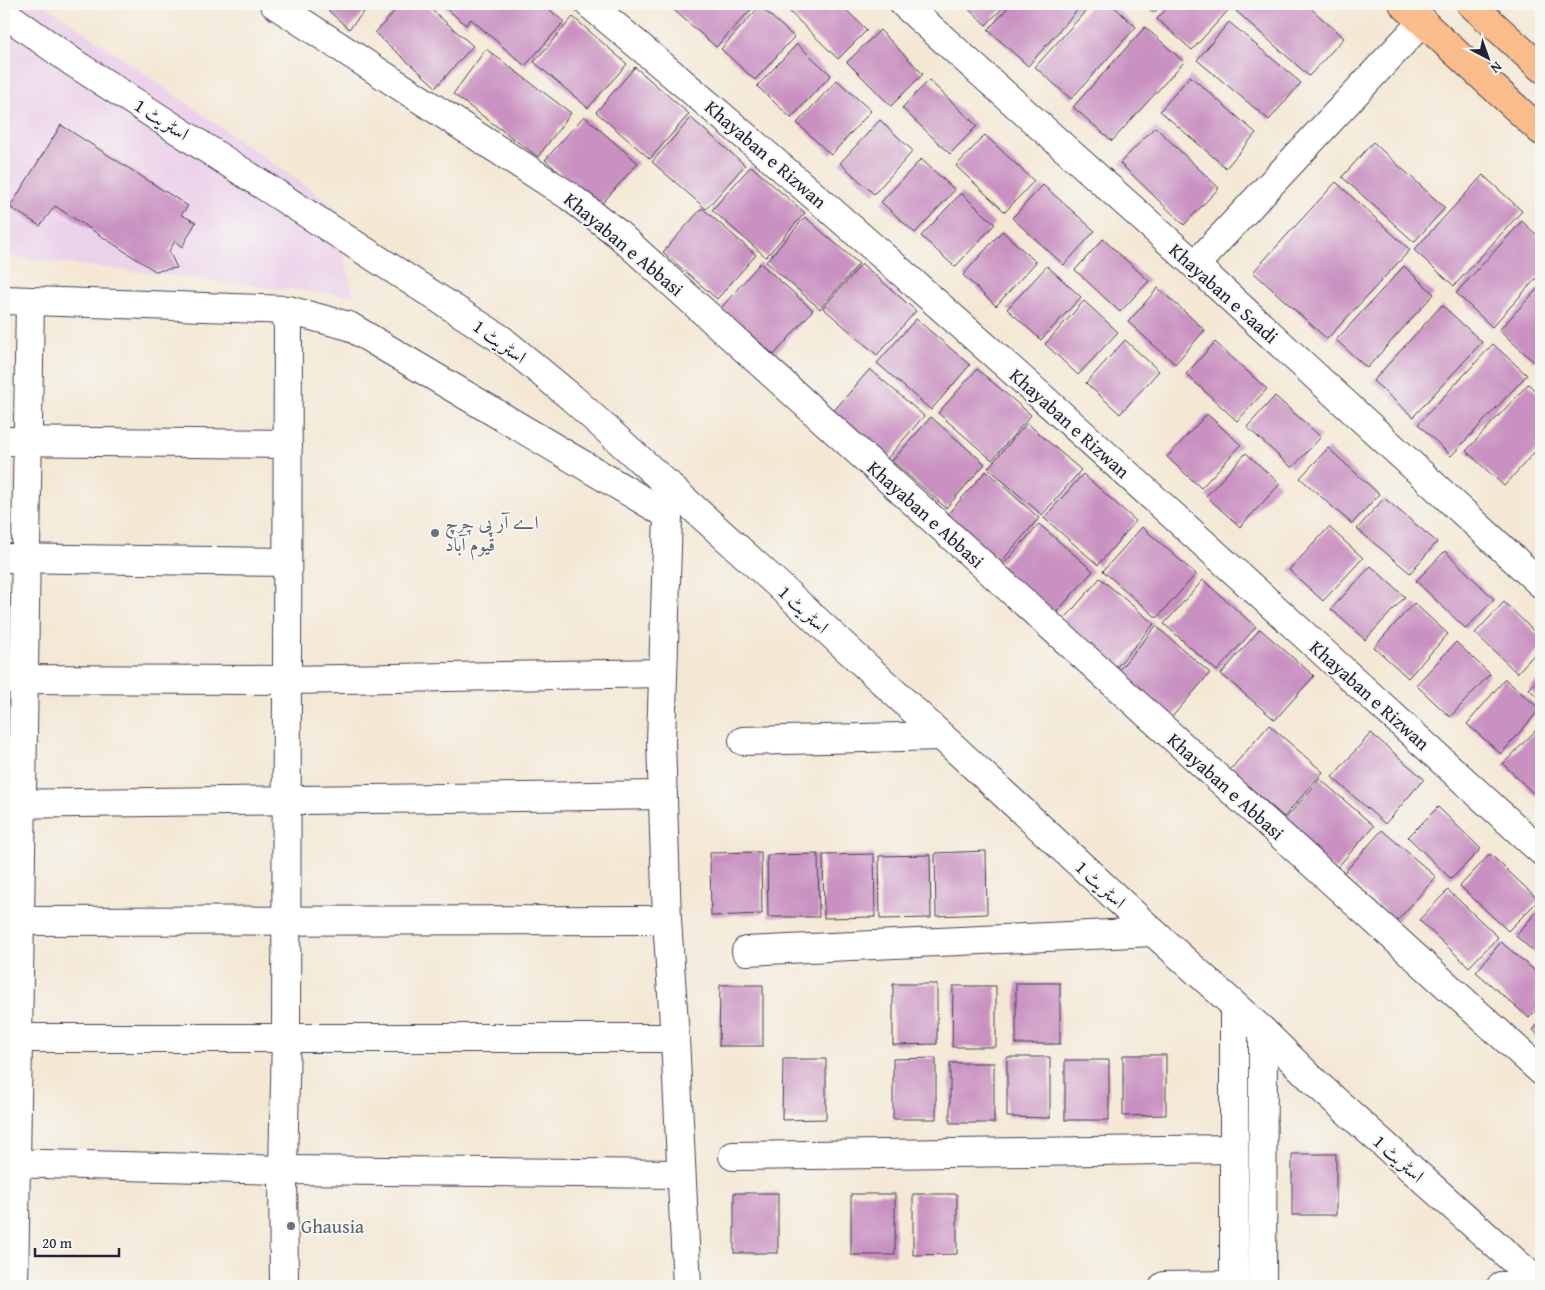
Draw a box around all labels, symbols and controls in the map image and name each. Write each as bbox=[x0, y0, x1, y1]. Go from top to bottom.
north arrow bbox=[1462, 32, 1512, 82]
text: N bbox=[1486, 57, 1507, 79]
street label: اسٹریٹ 1 bbox=[129, 91, 195, 147]
street label: Khayaban e Rizwan bbox=[699, 93, 833, 215]
street label: Khayaban e Abbasi bbox=[558, 185, 690, 303]
street label: Khayaban e Saadi bbox=[1163, 236, 1285, 350]
street label: اسٹریٹ 1 bbox=[467, 312, 533, 370]
street label: Khayaban e Rizwan bbox=[1004, 361, 1137, 485]
street label: Khayaban e Abbasi bbox=[861, 454, 991, 574]
place label: اے آر پی چرچ قیوم آباد bbox=[445, 508, 539, 561]
marker: اے آر پی چرچ قیوم آباد bbox=[429, 527, 441, 539]
street label: اسٹریٹ 1 bbox=[772, 578, 836, 640]
street label: Khayaban e Rizwan bbox=[1304, 633, 1437, 757]
street label: Khayaban e Abbasi bbox=[1161, 726, 1291, 846]
street label: اسٹریٹ 1 bbox=[1069, 853, 1133, 915]
street label: اسٹریٹ 1 bbox=[1367, 1127, 1431, 1189]
place label: Ghausia bbox=[301, 1212, 364, 1240]
marker: Ghausia bbox=[285, 1220, 297, 1232]
scale bar bbox=[35, 1225, 119, 1257]
text: 20 m bbox=[42, 1232, 73, 1253]

